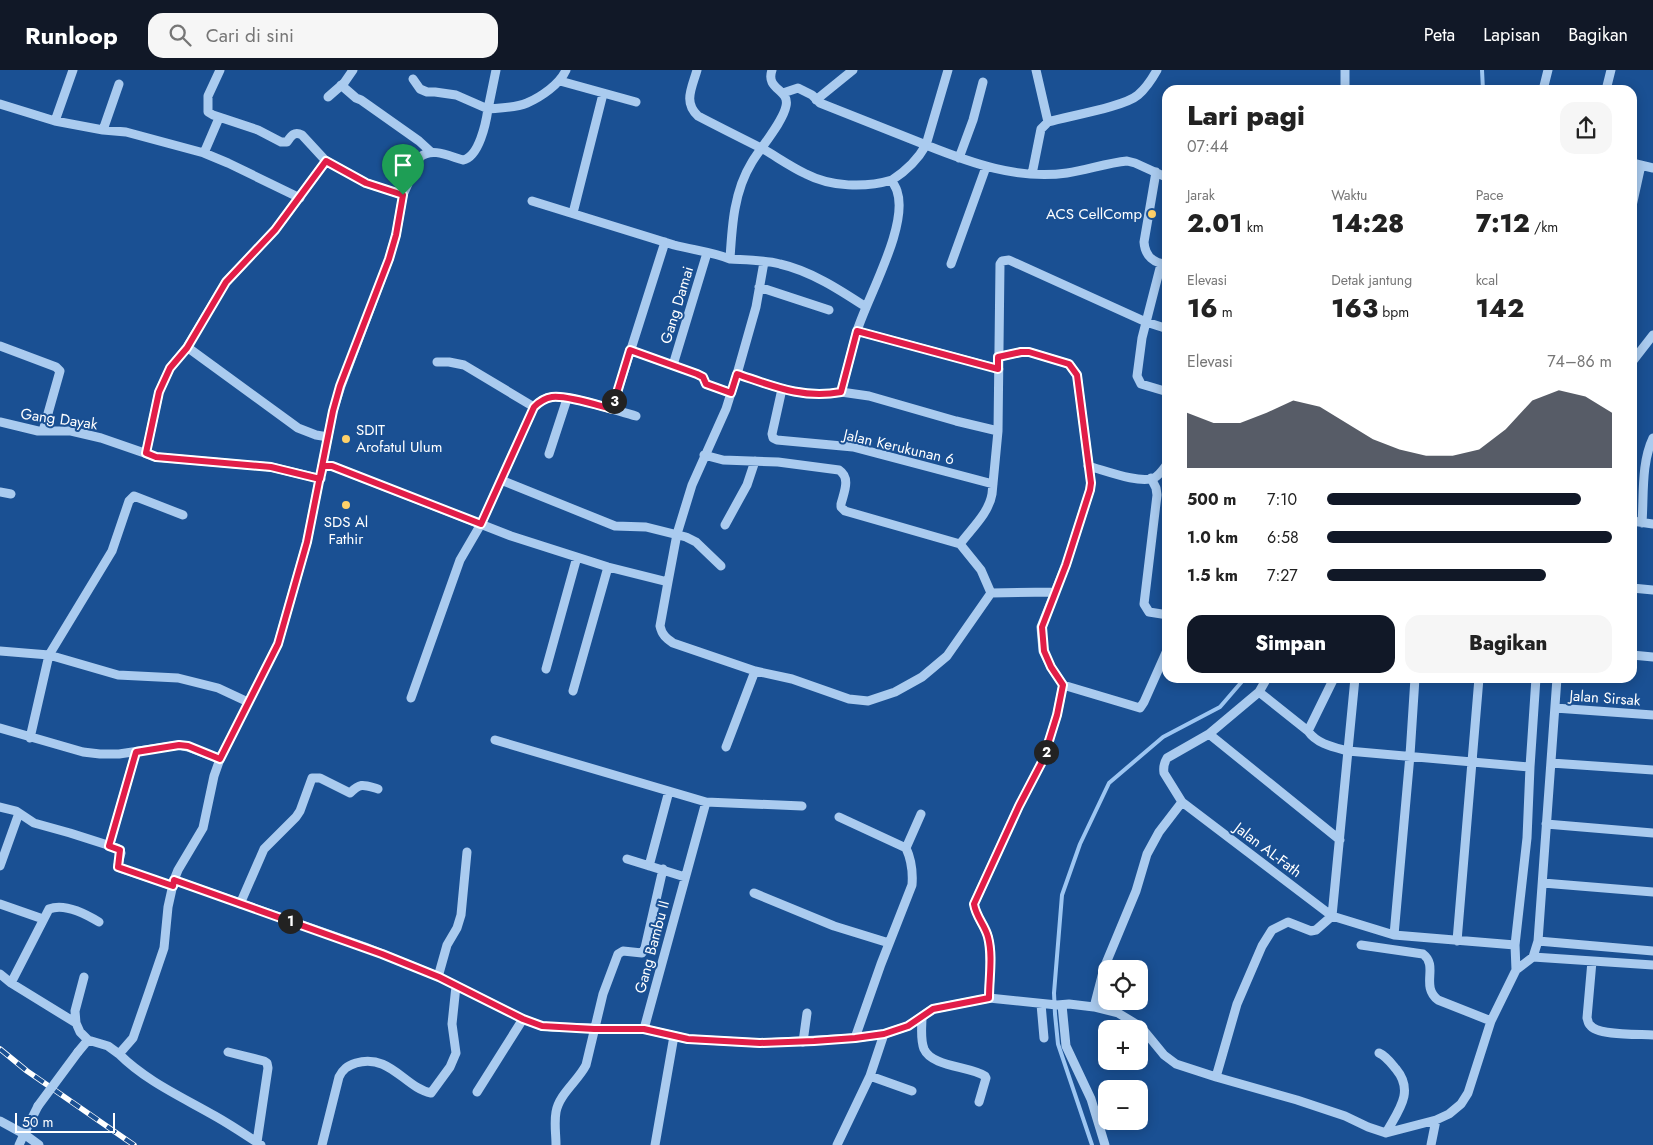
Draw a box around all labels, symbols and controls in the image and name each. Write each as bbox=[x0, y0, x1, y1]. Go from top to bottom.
search box bbox=[148, 13, 498, 58]
text: Runloop bbox=[25, 18, 118, 53]
icon: search bbox=[166, 21, 194, 49]
text: Cari di sini bbox=[206, 22, 294, 49]
text: Peta bbox=[1424, 22, 1455, 48]
text: Lapisan bbox=[1483, 22, 1540, 48]
text: Bagikan bbox=[1568, 22, 1628, 48]
text: Lari pagi bbox=[1187, 95, 1305, 136]
button: share bbox=[1560, 102, 1612, 154]
text: 07:44 bbox=[1187, 135, 1228, 158]
pin bbox=[382, 144, 424, 195]
icon: arrive bbox=[389, 151, 417, 179]
text: Jarak bbox=[1187, 185, 1215, 205]
text: Waktu bbox=[1331, 185, 1367, 205]
text: Pace bbox=[1476, 185, 1504, 205]
place label: ACS CellComp bbox=[1046, 203, 1142, 225]
text: 2.01 bbox=[1187, 205, 1242, 241]
text: 14:28 bbox=[1331, 205, 1404, 241]
text: 7:12 bbox=[1476, 205, 1530, 241]
marker: ACS CellComp bbox=[1146, 208, 1158, 220]
text: km bbox=[1242, 217, 1264, 237]
text: /km bbox=[1530, 217, 1558, 237]
street label: Gang Damai bbox=[655, 264, 699, 346]
text: Elevasi bbox=[1187, 270, 1227, 290]
text: Detak jantung bbox=[1331, 270, 1412, 290]
text: kcal bbox=[1476, 270, 1498, 290]
text: 16 bbox=[1187, 290, 1218, 326]
text: 163 bbox=[1331, 290, 1378, 326]
text: 142 bbox=[1476, 290, 1524, 326]
text: m bbox=[1218, 302, 1233, 322]
text: bpm bbox=[1378, 302, 1409, 322]
text: Elevasi bbox=[1187, 350, 1233, 373]
text: 74–86 m bbox=[1547, 350, 1612, 373]
pin: 3 bbox=[602, 388, 626, 414]
text: 3 bbox=[610, 391, 619, 411]
street label: Gang Dayak bbox=[19, 403, 99, 435]
place label: SDIT Arofatul Ulum bbox=[356, 419, 442, 458]
street label: Jalan Kerukunan 6 bbox=[839, 423, 957, 470]
marker: SDIT Arofatul Ulum bbox=[340, 433, 352, 445]
text: 500 m bbox=[1187, 488, 1236, 511]
text: 7:10 bbox=[1267, 488, 1297, 511]
marker: SDS Al Fathir bbox=[340, 499, 352, 511]
place label: SDS Al Fathir bbox=[324, 511, 368, 550]
text: 1.0 km bbox=[1187, 526, 1238, 549]
text: 6:58 bbox=[1267, 526, 1299, 549]
text: 1.5 km bbox=[1187, 564, 1238, 587]
text: 7:27 bbox=[1267, 564, 1298, 587]
button: Simpan bbox=[1187, 615, 1395, 673]
button: Bagikan bbox=[1405, 615, 1612, 673]
street label: Jalan Sirsak bbox=[1567, 684, 1642, 711]
pin: 2 bbox=[1034, 740, 1058, 764]
text: 2 bbox=[1042, 742, 1051, 762]
street label: Jalan AL-Fath bbox=[1228, 816, 1306, 883]
street label: Gang Bambu II bbox=[629, 898, 675, 996]
pin: 1 bbox=[278, 908, 302, 934]
text: 1 bbox=[287, 911, 294, 931]
map controls bbox=[1098, 960, 1148, 1130]
button: locate bbox=[1098, 960, 1148, 1010]
button: + bbox=[1098, 1020, 1148, 1070]
button: − bbox=[1098, 1080, 1148, 1130]
scale bar bbox=[15, 1110, 115, 1133]
text: 50 m bbox=[22, 1112, 53, 1132]

